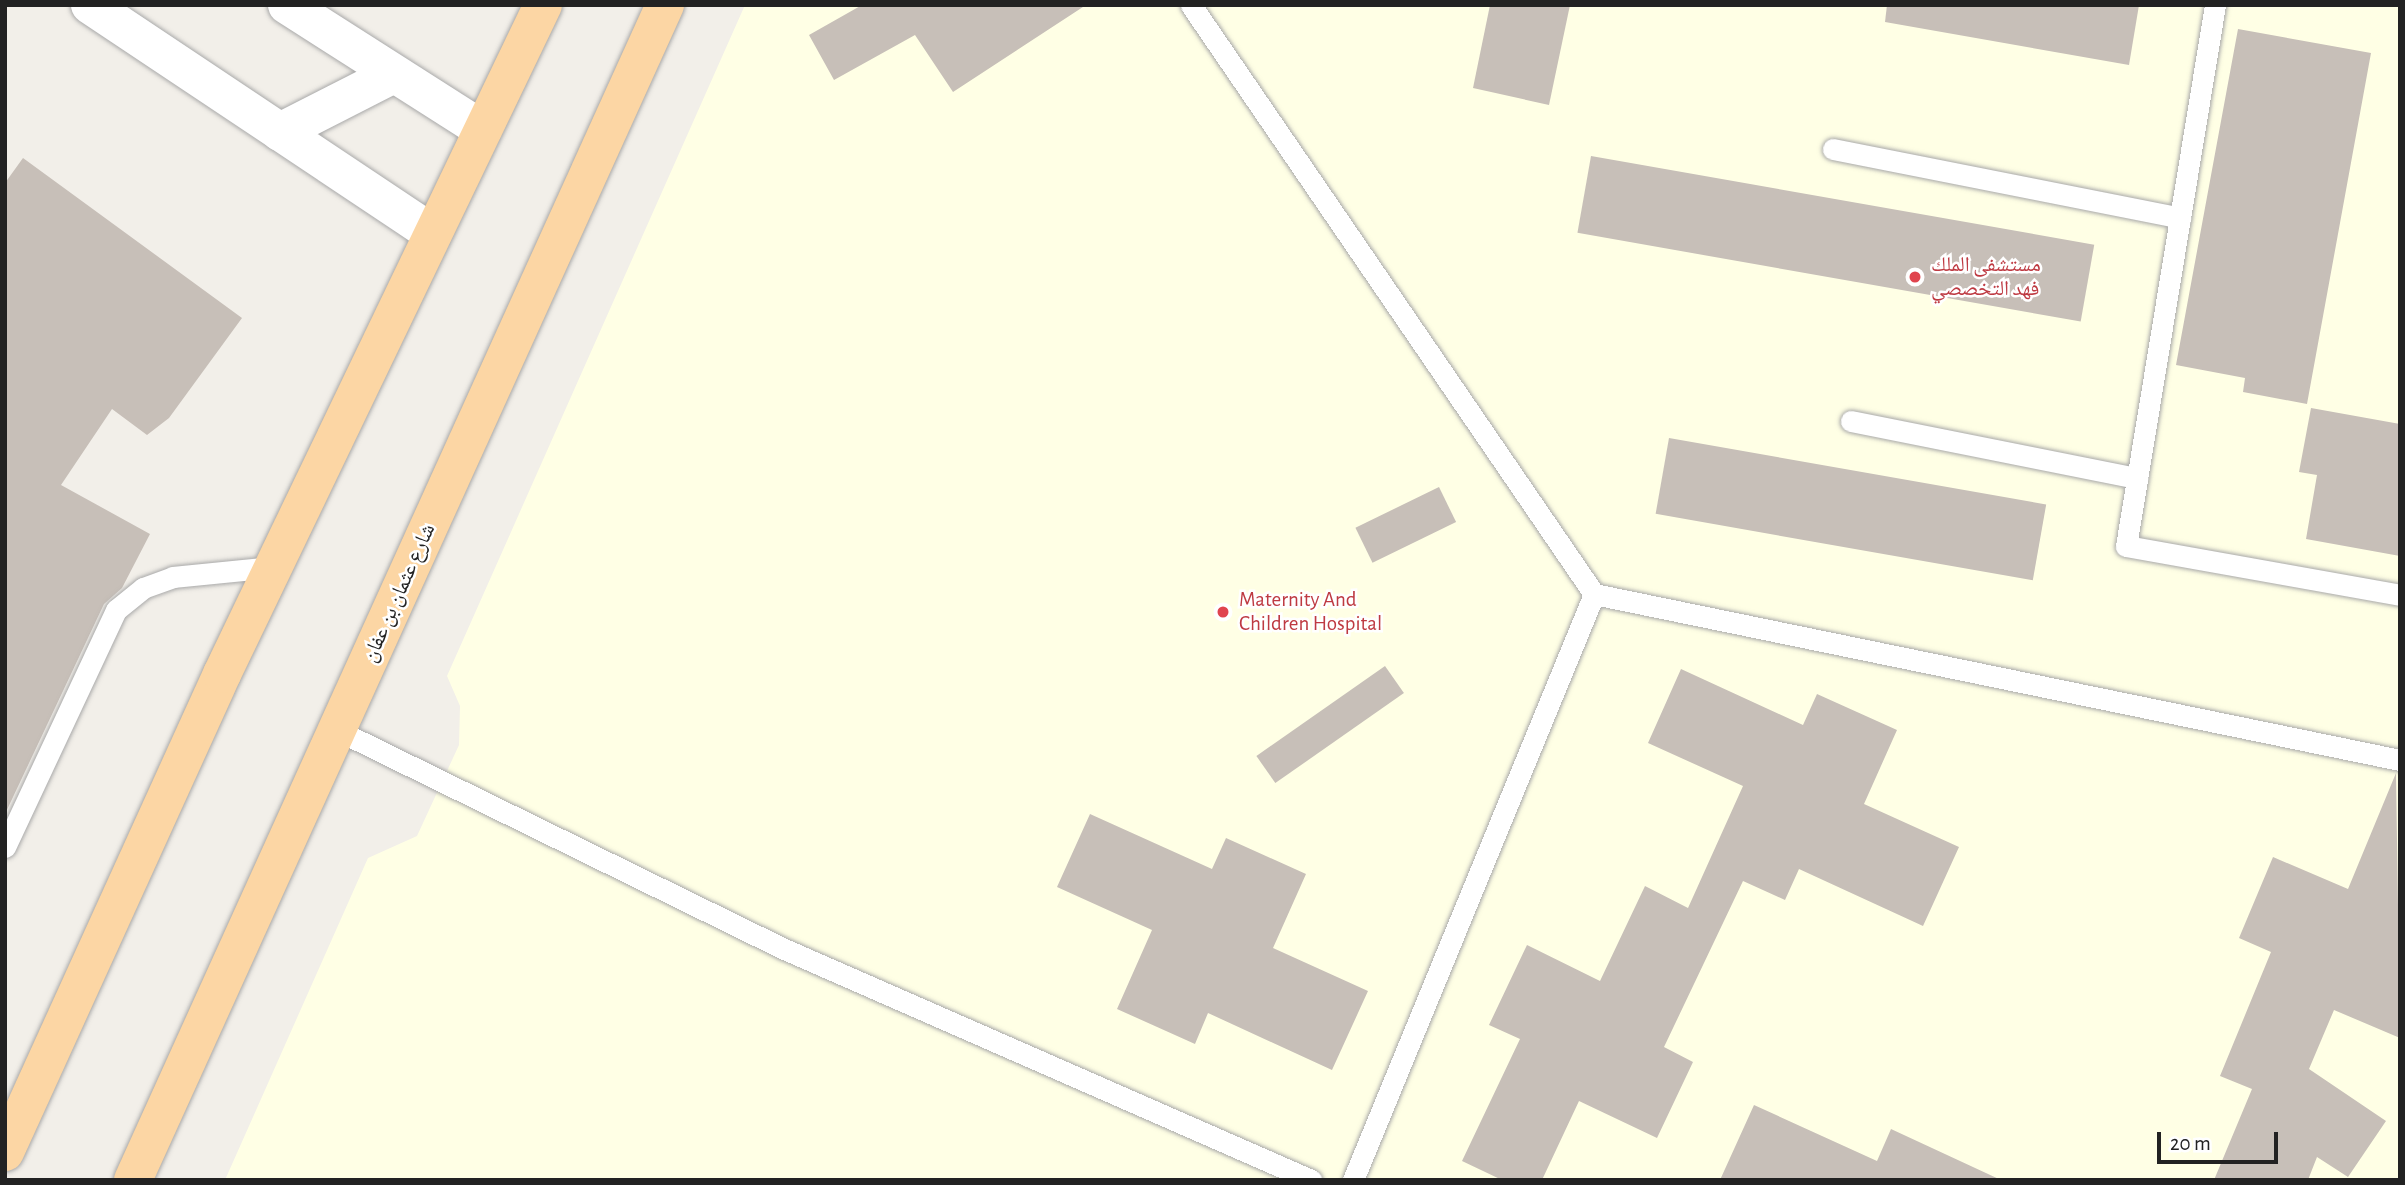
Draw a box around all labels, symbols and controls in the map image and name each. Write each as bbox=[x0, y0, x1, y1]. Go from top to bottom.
place label: مستشفى الملك فهد التخصصي bbox=[1931, 252, 2041, 302]
marker: مستشفى الملك فهد التخصصي bbox=[1905, 267, 1925, 287]
street label: شارع عثمان بن عفان bbox=[357, 520, 441, 666]
place label: Maternity And Children Hospital bbox=[1239, 587, 1382, 637]
marker: Maternity And Children Hospital bbox=[1213, 602, 1233, 622]
scale bar bbox=[2160, 1118, 2281, 1162]
text: 20 m bbox=[2170, 1133, 2211, 1154]

